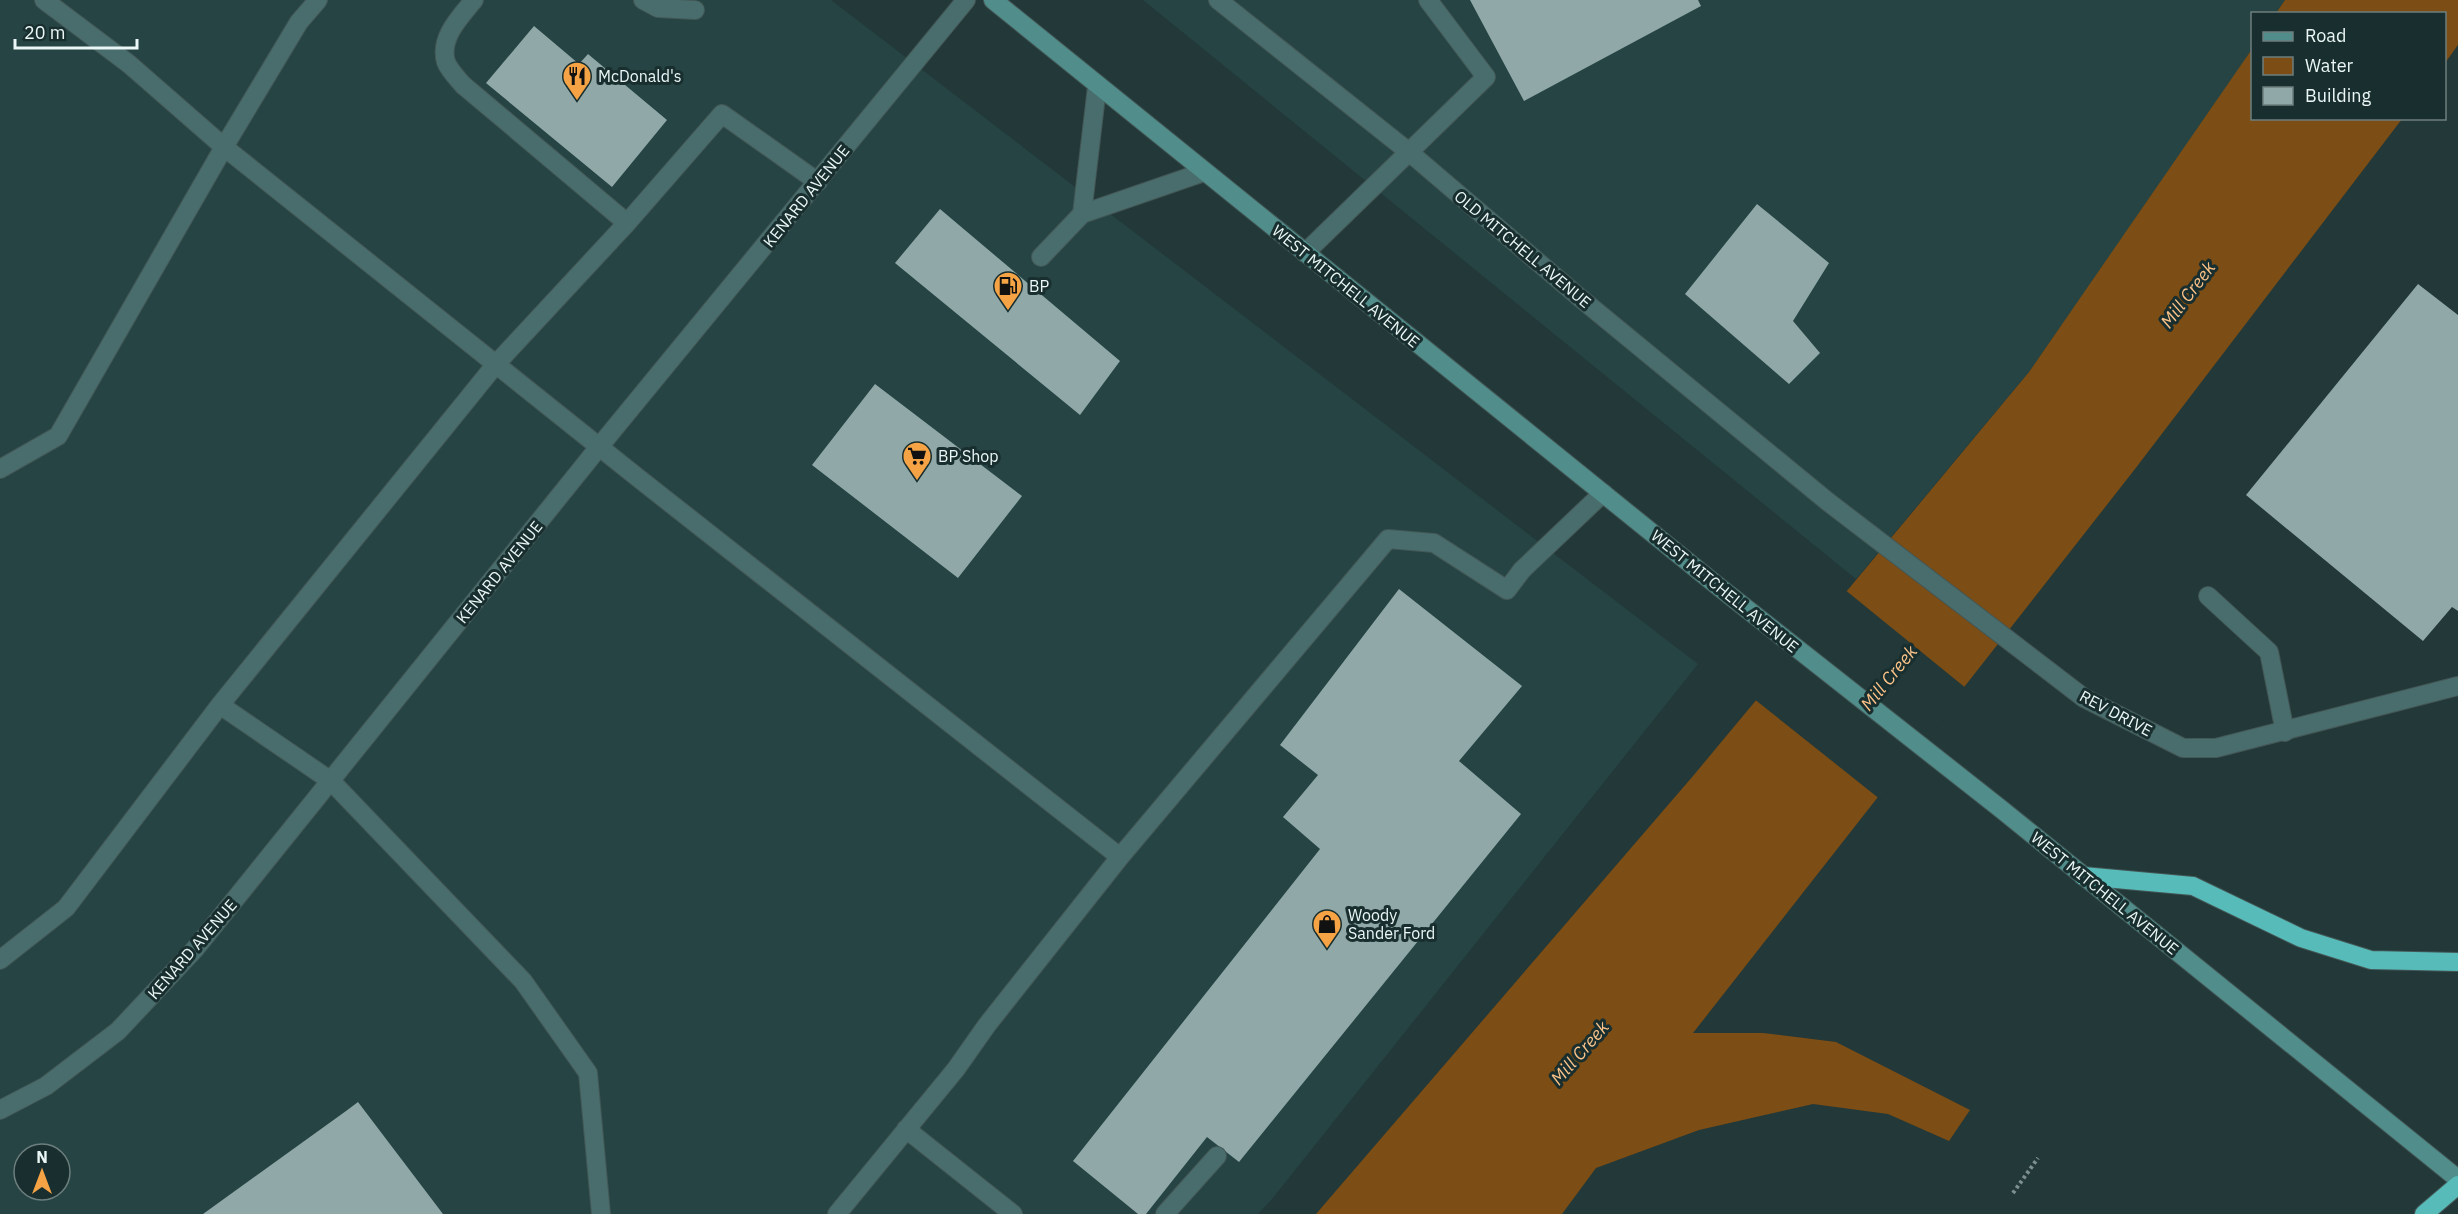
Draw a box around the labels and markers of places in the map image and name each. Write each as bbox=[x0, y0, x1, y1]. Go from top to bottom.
restaurant icon: McDonald's bbox=[561, 60, 593, 102]
place label: McDonald's bbox=[598, 66, 682, 86]
fuel station icon: BP bbox=[992, 270, 1024, 312]
place label: BP bbox=[1029, 276, 1049, 296]
supermarket icon: BP Shop bbox=[901, 440, 933, 482]
place label: BP Shop bbox=[938, 446, 999, 466]
place label: Woody Sander Ford bbox=[1348, 905, 1435, 943]
shop icon: Woody Sander Ford bbox=[1311, 908, 1343, 950]

